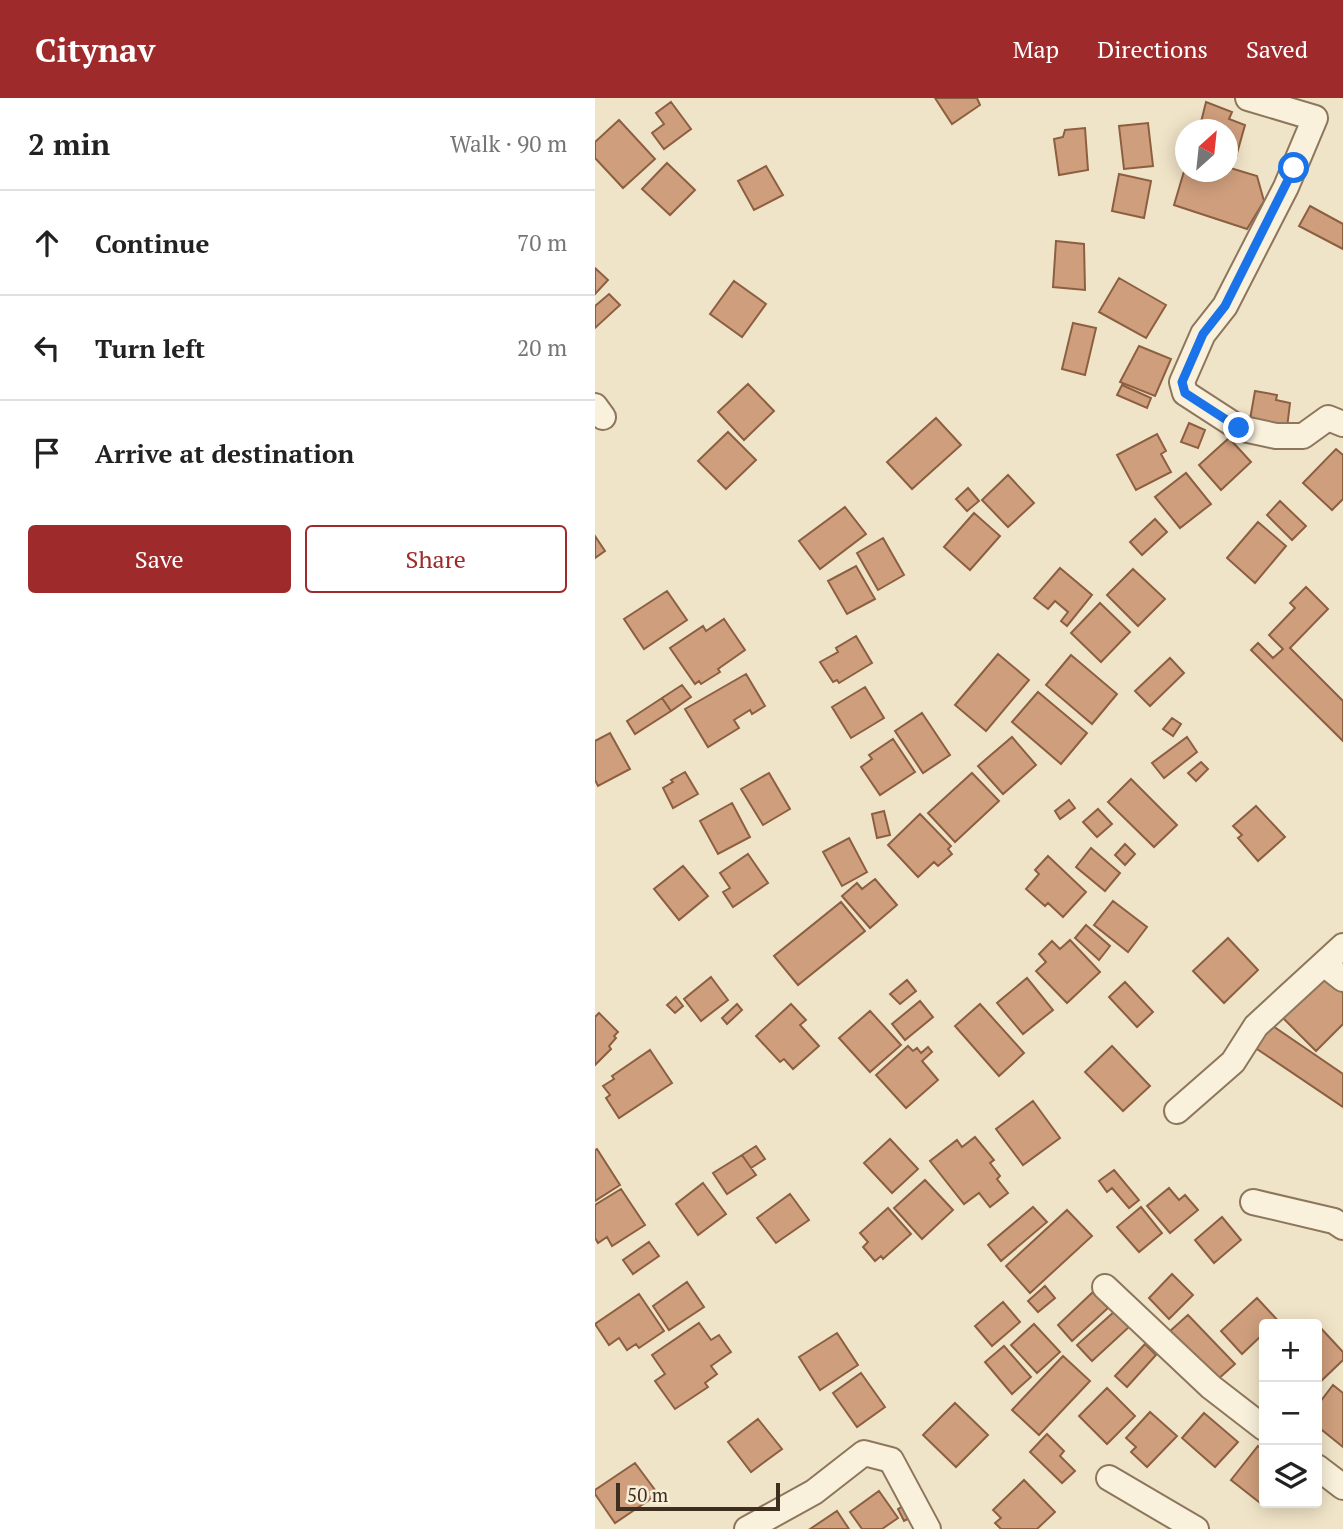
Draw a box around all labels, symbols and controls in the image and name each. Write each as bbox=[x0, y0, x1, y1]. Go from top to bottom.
text: Citynav bbox=[35, 28, 155, 71]
text: Map bbox=[1013, 33, 1059, 65]
text: Directions bbox=[1097, 33, 1208, 65]
text: Saved bbox=[1246, 33, 1308, 65]
north arrow bbox=[1175, 119, 1238, 182]
text: 2 min bbox=[28, 124, 110, 164]
text: Walk · 90 m bbox=[450, 128, 567, 159]
route start bbox=[1278, 152, 1309, 183]
icon: ahead bbox=[28, 224, 66, 262]
text: Continue bbox=[95, 226, 209, 260]
text: 70 m bbox=[517, 227, 567, 258]
icon: left bbox=[28, 329, 66, 367]
text: Turn left bbox=[95, 331, 205, 365]
text: 20 m bbox=[517, 332, 567, 363]
route end bbox=[1223, 412, 1254, 443]
icon: arrive bbox=[28, 434, 66, 472]
text: Arrive at destination bbox=[95, 436, 354, 470]
button: Save bbox=[28, 525, 291, 593]
button: Share bbox=[305, 525, 567, 593]
map controls bbox=[1259, 1319, 1322, 1508]
button: + bbox=[1259, 1319, 1322, 1382]
button: − bbox=[1259, 1382, 1322, 1445]
button: layers bbox=[1259, 1445, 1322, 1508]
scale bar bbox=[616, 1480, 781, 1512]
text: 50 m bbox=[627, 1482, 668, 1507]

